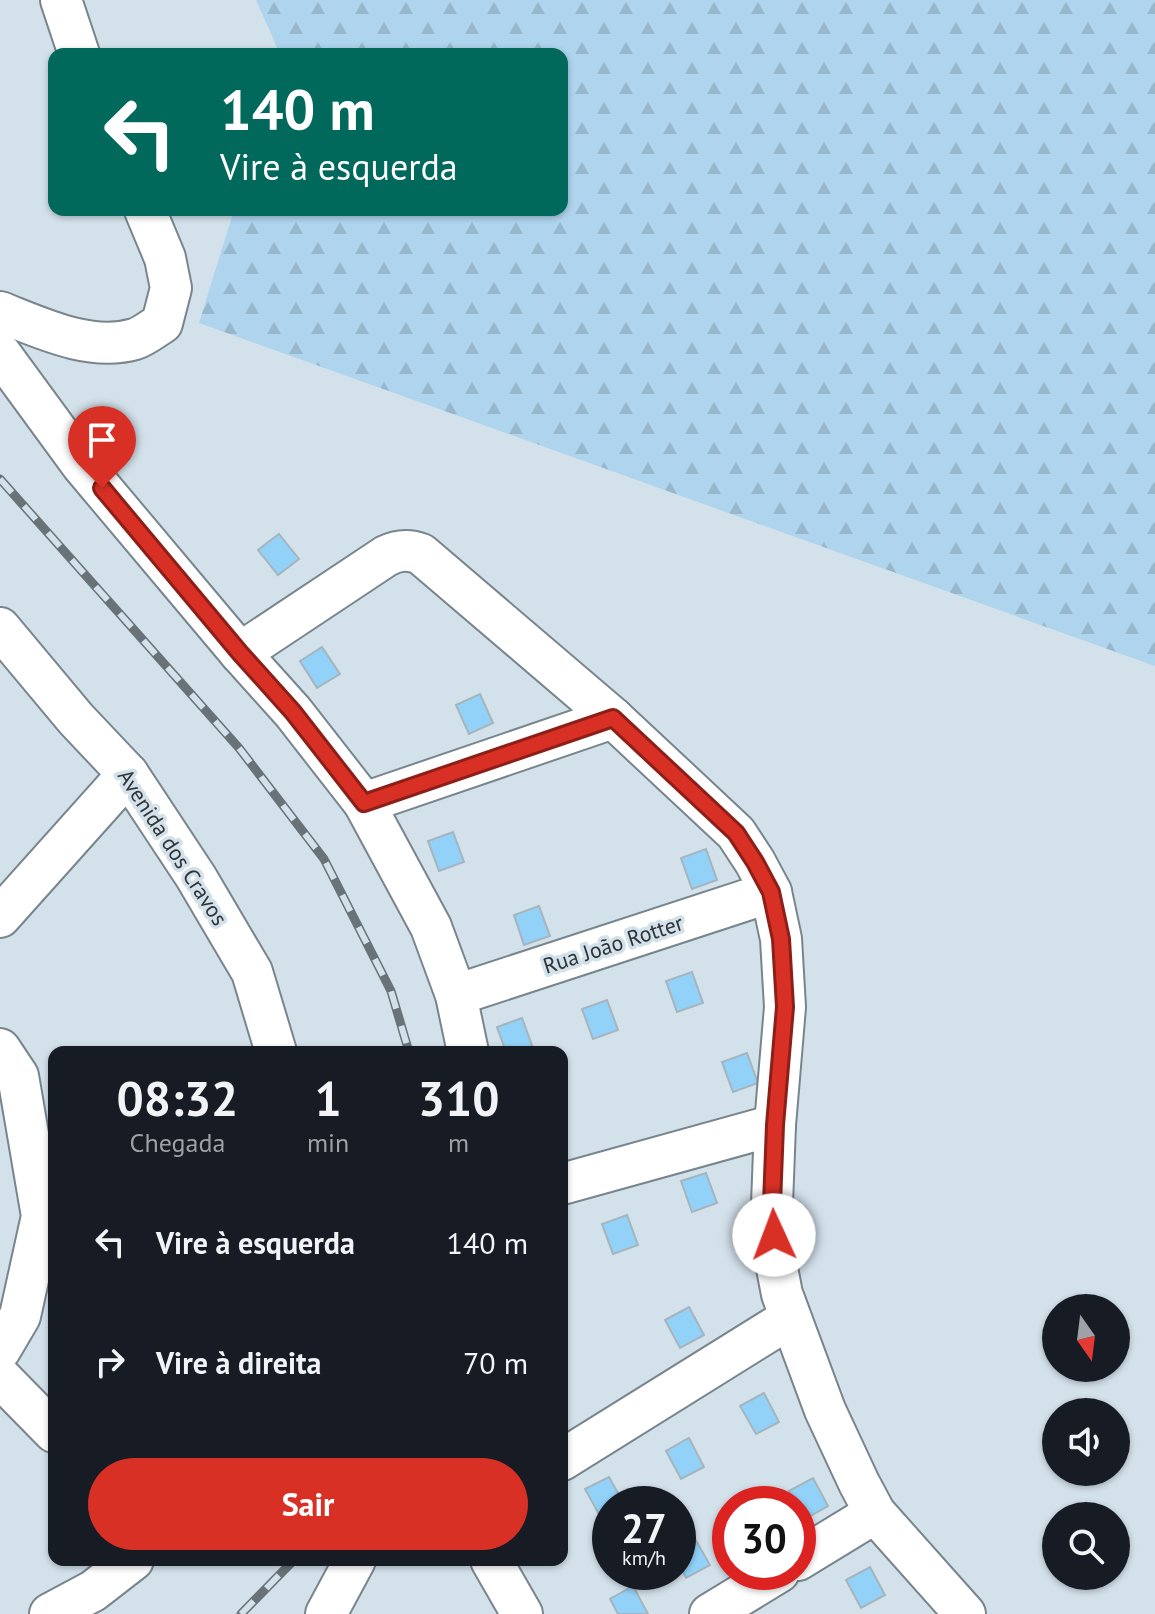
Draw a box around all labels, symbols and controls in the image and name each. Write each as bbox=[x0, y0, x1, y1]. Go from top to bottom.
text: 140 m bbox=[220, 73, 375, 145]
icon: left bbox=[88, 80, 192, 184]
text: Vire à esquerda bbox=[220, 143, 458, 190]
pin bbox=[68, 406, 136, 488]
icon: arrive bbox=[80, 418, 124, 462]
street label: Avenida dos Cravos bbox=[112, 763, 234, 931]
street label: Rua João Rotter bbox=[540, 908, 687, 980]
text: 08:32 bbox=[117, 1067, 238, 1129]
text: 1 bbox=[314, 1067, 342, 1129]
text: 310 bbox=[418, 1067, 499, 1129]
text: Chegada bbox=[130, 1126, 225, 1159]
text: min bbox=[307, 1126, 349, 1159]
text: m bbox=[448, 1126, 469, 1159]
position arrow bbox=[732, 1193, 816, 1277]
icon: left bbox=[88, 1220, 132, 1264]
text: Vire à esquerda bbox=[156, 1223, 355, 1262]
text: 140 m bbox=[447, 1223, 528, 1262]
north arrow bbox=[1042, 1294, 1130, 1382]
map controls bbox=[1042, 1294, 1130, 1590]
icon: right bbox=[88, 1340, 132, 1384]
text: Vire à direita bbox=[156, 1343, 321, 1382]
text: 70 m bbox=[463, 1343, 528, 1382]
button: sound bbox=[1042, 1398, 1130, 1486]
button: Sair bbox=[88, 1458, 528, 1550]
speed limit sign: 30 bbox=[712, 1486, 816, 1590]
text: 27 bbox=[621, 1502, 667, 1554]
button: search bbox=[1042, 1502, 1130, 1590]
text: km/h bbox=[622, 1545, 666, 1571]

